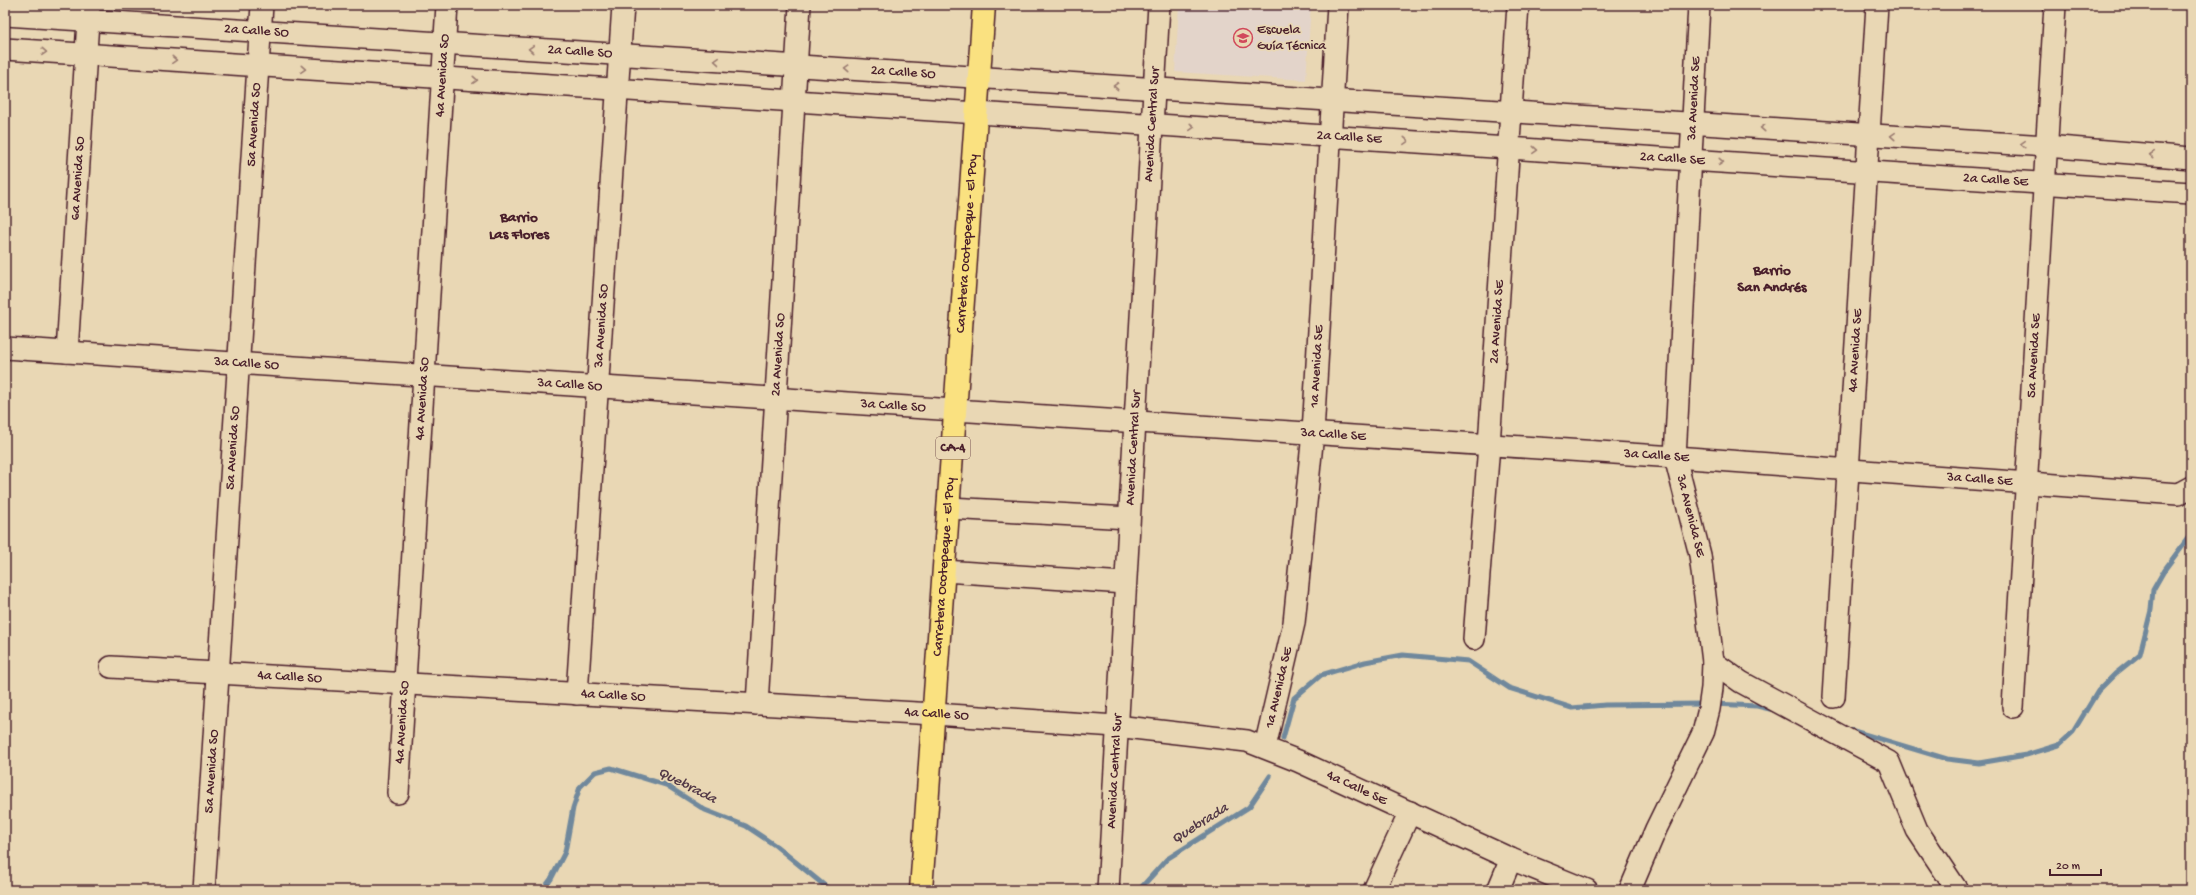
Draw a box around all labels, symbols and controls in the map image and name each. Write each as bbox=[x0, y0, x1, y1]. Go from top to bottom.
street label: 2a Calle SO bbox=[223, 21, 290, 42]
place label: Escuela Guía Técnica bbox=[1257, 22, 1327, 55]
school or university icon: Escuela Guía Técnica bbox=[1232, 27, 1254, 49]
street label: 4a Avenida SO bbox=[432, 33, 454, 118]
street label: 2a Calle SO bbox=[547, 41, 613, 62]
one-way arrow bbox=[528, 45, 534, 54]
one-way arrow bbox=[41, 47, 47, 56]
street label: 3a Avenida SE bbox=[1683, 55, 1705, 142]
one-way arrow bbox=[171, 56, 177, 65]
one-way arrow bbox=[714, 57, 720, 65]
street label: 2a Calle SO bbox=[870, 62, 937, 83]
one-way arrow bbox=[300, 64, 306, 73]
one-way arrow bbox=[844, 65, 850, 74]
street label: Avenida Central Sur bbox=[1140, 65, 1164, 182]
one-way arrow bbox=[472, 76, 478, 85]
street label: 5a Avenida SO bbox=[243, 82, 265, 167]
one-way arrow bbox=[1113, 82, 1119, 91]
one-way arrow bbox=[1189, 123, 1195, 132]
one-way arrow bbox=[1760, 123, 1766, 132]
street label: 2a Calle SE bbox=[1316, 127, 1384, 148]
one-way arrow bbox=[1890, 132, 1896, 141]
street label: 6a Avenida SO bbox=[67, 135, 89, 221]
one-way arrow bbox=[1403, 137, 1409, 146]
one-way arrow bbox=[2020, 140, 2026, 149]
one-way arrow bbox=[1532, 145, 1538, 154]
street label: 2a Calle SE bbox=[1639, 148, 1707, 170]
one-way arrow bbox=[2149, 150, 2155, 159]
street label: Carretera Ocotepeque - El Poy bbox=[952, 153, 982, 334]
one-way arrow bbox=[1718, 158, 1724, 167]
street label: 2a Calle SE bbox=[1963, 170, 2030, 191]
district label: Barrio Las Flores bbox=[489, 209, 551, 244]
district label: Barrio San Andrés bbox=[1737, 262, 1808, 297]
street label: 2a Avenida SE bbox=[1486, 278, 1508, 364]
street label: 3a Avenida SO bbox=[590, 283, 613, 369]
street label: 4a Avenida SE bbox=[1844, 307, 1867, 393]
street label: 2a Avenida SO bbox=[767, 312, 790, 397]
street label: 5a Avenida SE bbox=[2023, 312, 2045, 398]
street label: 1a Avenida SE bbox=[1306, 323, 1328, 409]
street label: 3a Calle SO bbox=[212, 353, 280, 374]
street label: 4a Avenida SO bbox=[411, 356, 434, 441]
street label: 3a Calle SO bbox=[536, 374, 604, 396]
street label: Avenida Central Sur bbox=[1122, 389, 1145, 506]
street label: 3a Calle SO bbox=[859, 395, 927, 417]
street label: 5a Avenida SO bbox=[222, 405, 244, 490]
street label: 3a Calle SE bbox=[1299, 424, 1368, 445]
road number: CA-4 bbox=[936, 437, 970, 459]
street label: 3a Calle SE bbox=[1622, 445, 1691, 467]
street label: 3a Calle SE bbox=[1945, 468, 2014, 490]
street label: 3a Avenida SE bbox=[1671, 472, 1709, 560]
street label: Carretera Ocotepeque - El Poy bbox=[929, 477, 959, 657]
street label: 1a Avenida SE bbox=[1261, 644, 1297, 731]
street label: 4a Calle SO bbox=[257, 667, 323, 688]
street label: 4a Avenida SO bbox=[391, 679, 414, 764]
street label: 4a Calle SO bbox=[580, 685, 647, 706]
street label: 4a Calle SO bbox=[904, 704, 970, 725]
street label: Avenida Central Sur bbox=[1103, 712, 1127, 829]
street label: 5a Avenida SO bbox=[201, 728, 223, 814]
water label: Quebrada bbox=[655, 764, 721, 809]
street label: 4a Calle SE bbox=[1324, 767, 1391, 810]
water label: Quebrada bbox=[1168, 799, 1233, 848]
scale bar bbox=[2050, 851, 2101, 877]
text: 20 m bbox=[2056, 860, 2081, 874]

